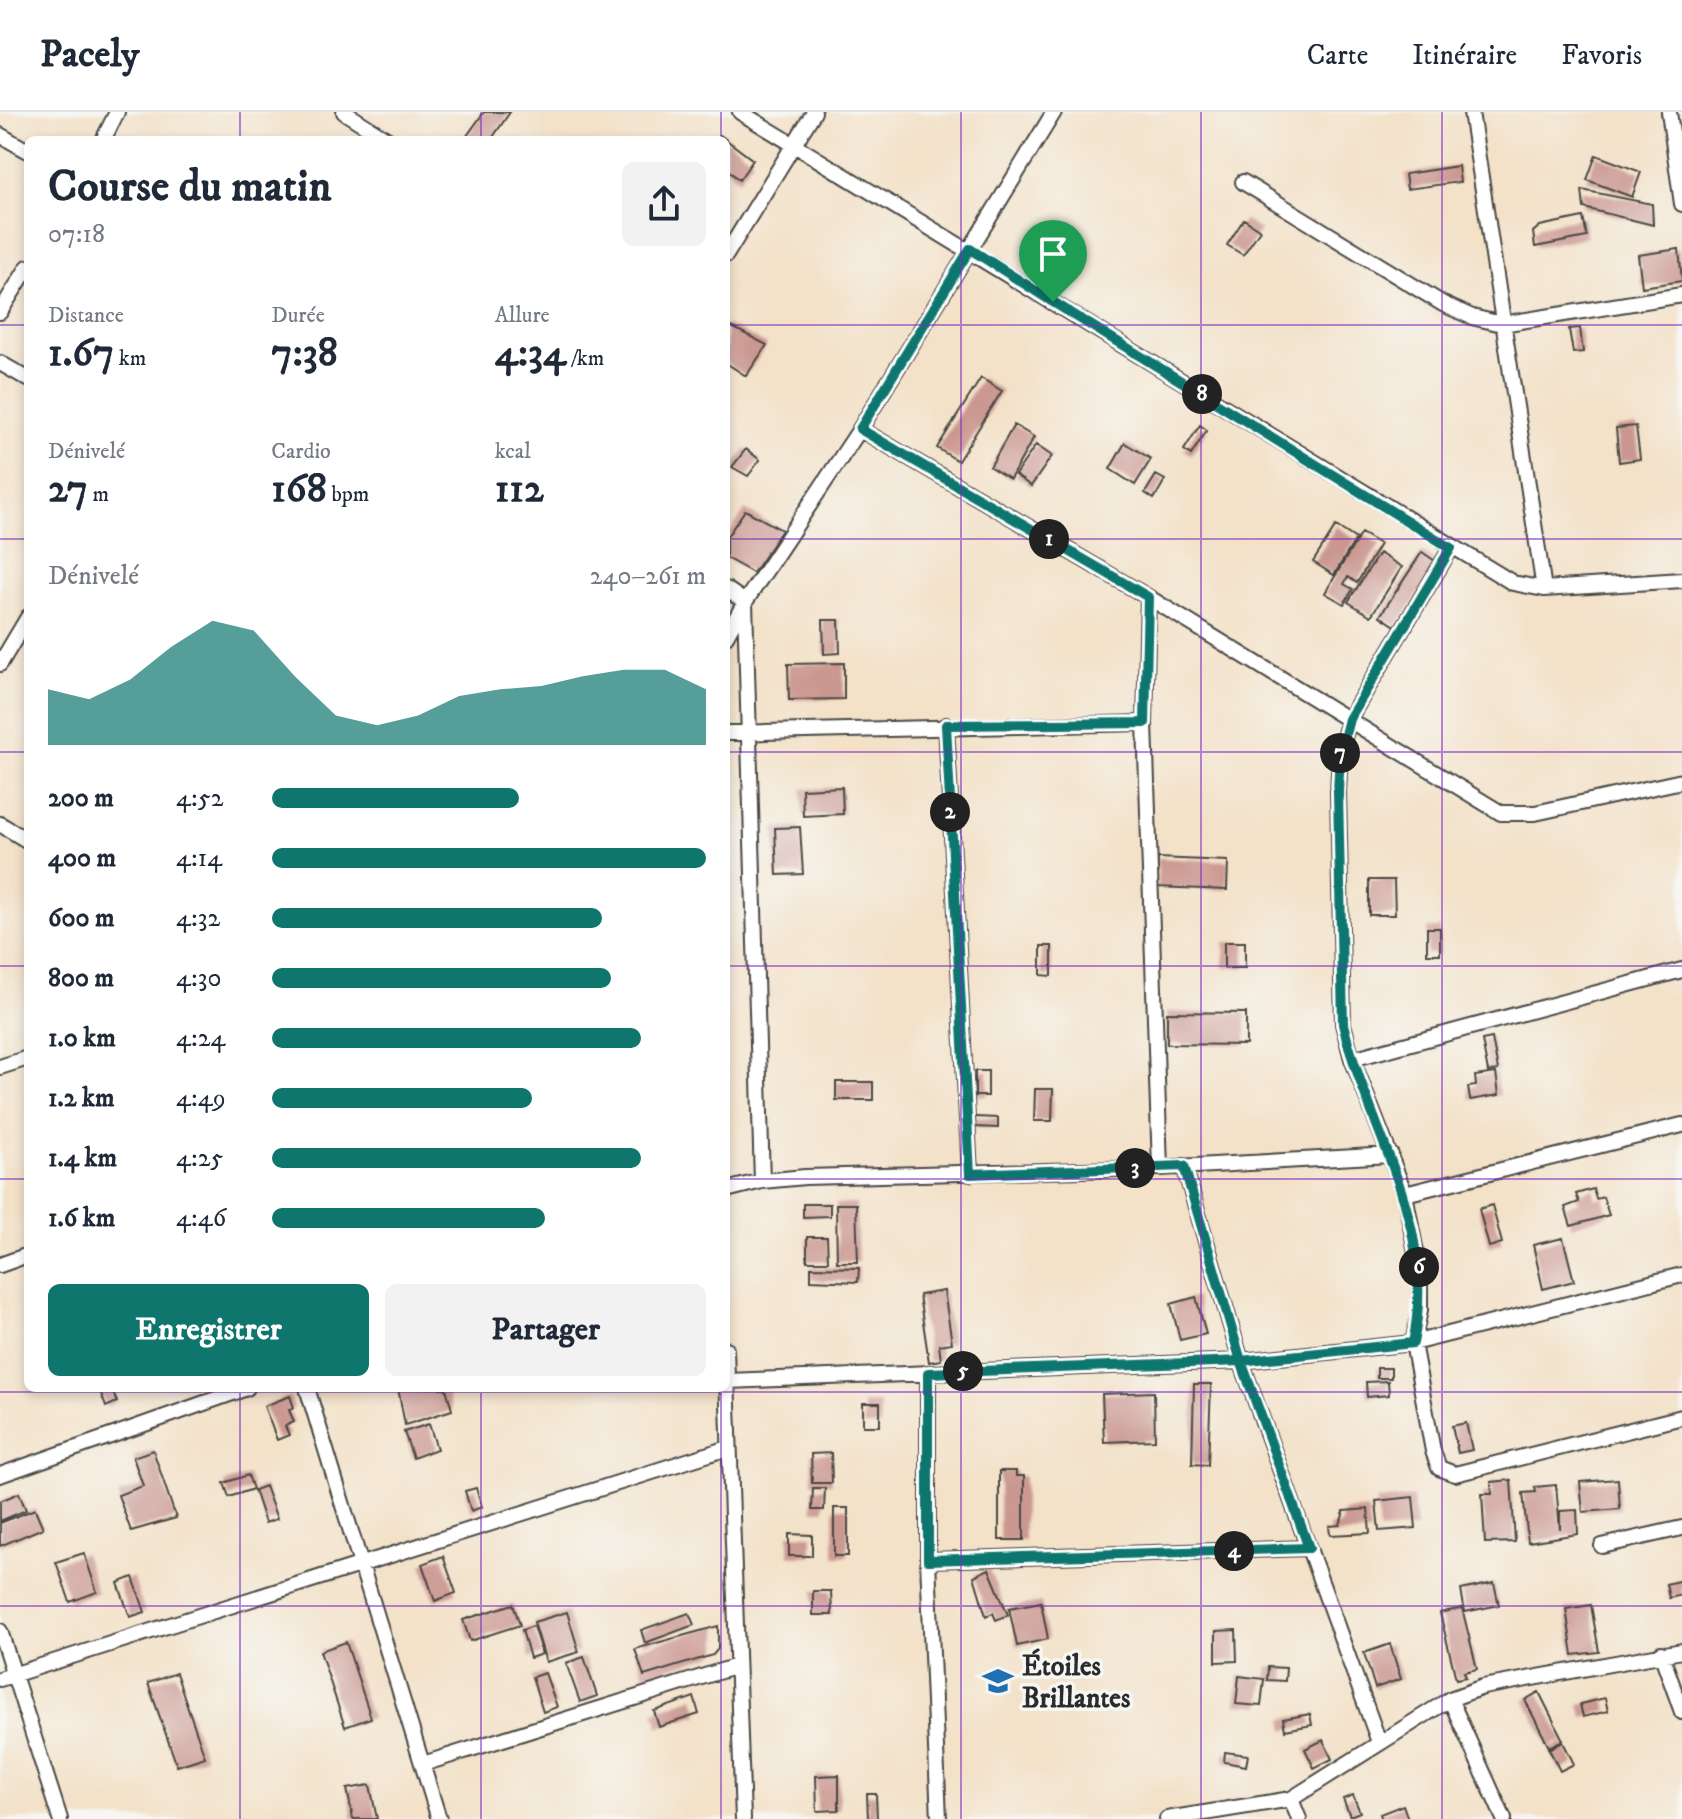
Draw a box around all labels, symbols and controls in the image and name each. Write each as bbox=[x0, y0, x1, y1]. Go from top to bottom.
text: Pacely bbox=[40, 31, 139, 79]
text: Carte bbox=[1307, 38, 1368, 73]
text: Itinéraire bbox=[1412, 38, 1517, 73]
text: Favoris bbox=[1561, 38, 1642, 73]
text: Course du matin bbox=[48, 160, 331, 215]
button: share bbox=[622, 162, 706, 246]
text: 07:18 bbox=[48, 218, 105, 251]
pin bbox=[1019, 220, 1087, 302]
icon: arrive bbox=[1031, 232, 1075, 276]
text: Distance bbox=[48, 302, 124, 329]
text: Durée bbox=[271, 302, 325, 329]
text: Allure bbox=[495, 302, 550, 329]
text: 1.67 bbox=[48, 329, 114, 379]
text: 7:38 bbox=[271, 329, 338, 379]
text: 4:34 bbox=[495, 329, 566, 379]
text: km bbox=[114, 345, 146, 372]
text: /km bbox=[566, 345, 604, 372]
pin: 8 bbox=[1182, 374, 1222, 414]
text: 8 bbox=[1196, 380, 1208, 407]
text: Dénivelé bbox=[48, 438, 125, 465]
text: Cardio bbox=[271, 438, 331, 465]
text: kcal bbox=[495, 438, 531, 465]
text: 27 bbox=[48, 465, 88, 515]
text: 168 bbox=[271, 465, 327, 515]
text: 112 bbox=[495, 465, 544, 515]
text: m bbox=[88, 481, 109, 508]
text: bpm bbox=[327, 481, 369, 508]
pin: 1 bbox=[1029, 519, 1069, 559]
text: 1 bbox=[1045, 525, 1053, 552]
text: Dénivelé bbox=[48, 560, 139, 593]
text: 240–261 m bbox=[590, 560, 706, 593]
pin: 7 bbox=[1320, 733, 1360, 773]
text: 7 bbox=[1334, 739, 1346, 766]
text: 200 m bbox=[48, 782, 114, 815]
text: 4:52 bbox=[176, 782, 223, 815]
pin: 2 bbox=[930, 792, 970, 832]
text: 2 bbox=[945, 798, 955, 825]
text: 400 m bbox=[48, 842, 116, 875]
text: 4:14 bbox=[176, 842, 222, 875]
text: 600 m bbox=[48, 902, 115, 935]
text: 4:32 bbox=[176, 902, 220, 935]
text: 800 m bbox=[48, 962, 114, 995]
text: 4:30 bbox=[176, 962, 221, 995]
text: 1.0 km bbox=[48, 1022, 116, 1055]
text: 4:24 bbox=[176, 1022, 226, 1055]
text: 1.2 km bbox=[48, 1082, 114, 1115]
text: 4:49 bbox=[176, 1082, 226, 1115]
text: 1.4 km bbox=[48, 1142, 117, 1175]
text: 4:25 bbox=[176, 1142, 223, 1175]
pin: 3 bbox=[1115, 1148, 1155, 1188]
text: 3 bbox=[1131, 1154, 1139, 1181]
text: 1.6 km bbox=[48, 1202, 115, 1235]
text: 4:46 bbox=[176, 1202, 226, 1235]
pin: 6 bbox=[1399, 1247, 1439, 1287]
text: 6 bbox=[1413, 1253, 1425, 1280]
button: Enregistrer bbox=[48, 1284, 369, 1376]
button: Partager bbox=[385, 1284, 706, 1376]
pin: 5 bbox=[943, 1351, 983, 1391]
text: 5 bbox=[958, 1357, 968, 1384]
pin: 4 bbox=[1214, 1531, 1254, 1571]
text: 4 bbox=[1228, 1537, 1240, 1564]
place label: Étoiles Brillantes bbox=[1022, 1648, 1131, 1716]
school or university icon: Étoiles Brillantes bbox=[981, 1664, 1015, 1698]

